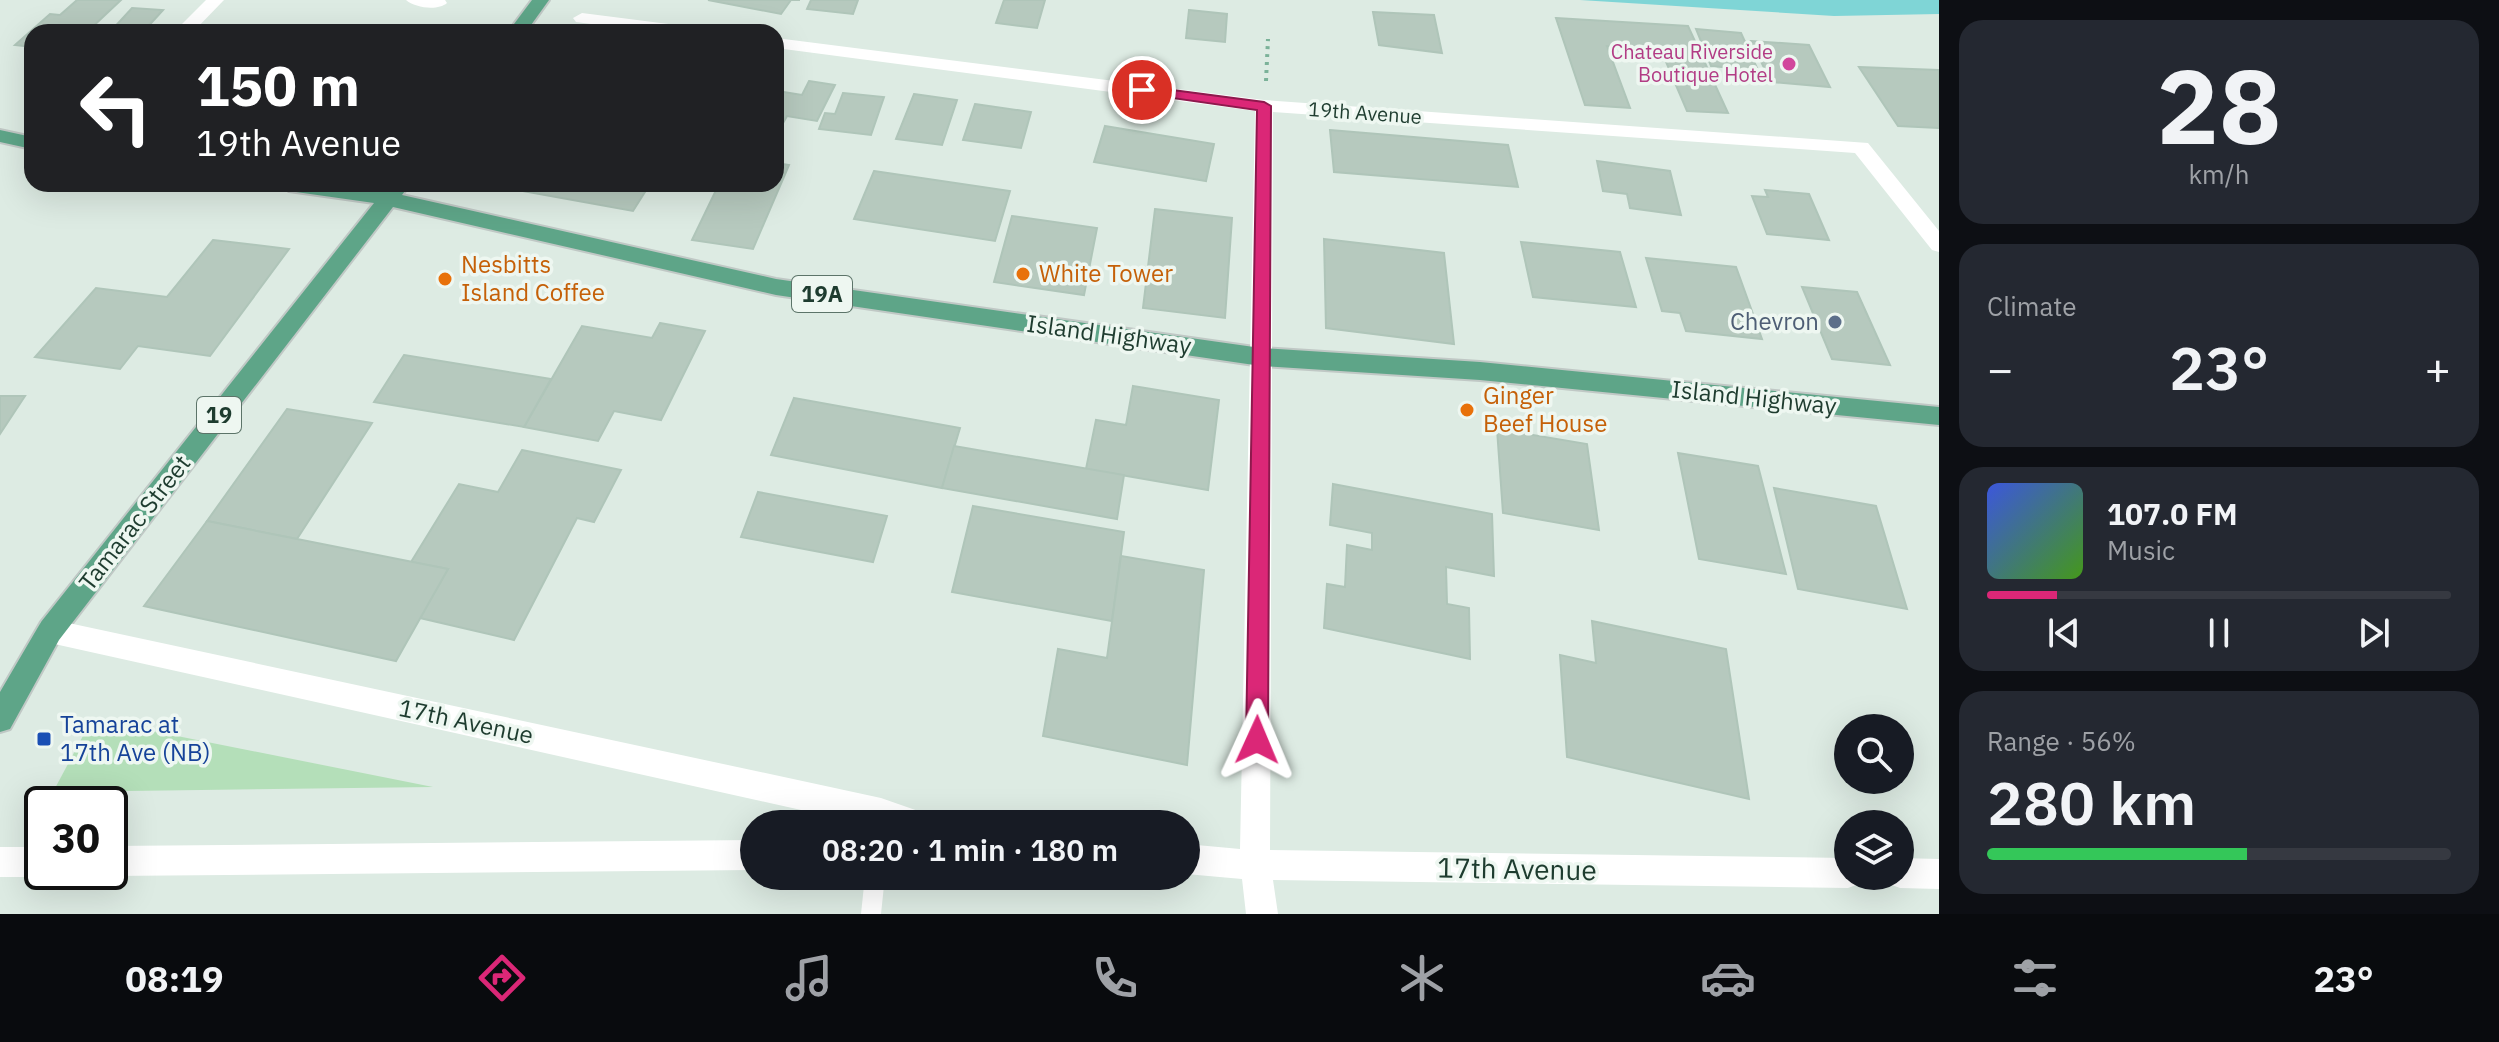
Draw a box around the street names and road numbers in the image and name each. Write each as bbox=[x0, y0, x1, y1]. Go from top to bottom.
street label: 19th Avenue bbox=[1307, 95, 1423, 130]
road number: 19A bbox=[792, 276, 852, 312]
street label: Island Highway bbox=[1025, 307, 1194, 361]
street label: Island Highway bbox=[1670, 372, 1838, 422]
road number: 19 bbox=[197, 397, 241, 433]
street label: Tamarac Street bbox=[71, 448, 197, 597]
street label: 17th Avenue bbox=[396, 691, 536, 751]
street label: 17th Avenue bbox=[1437, 849, 1597, 888]

